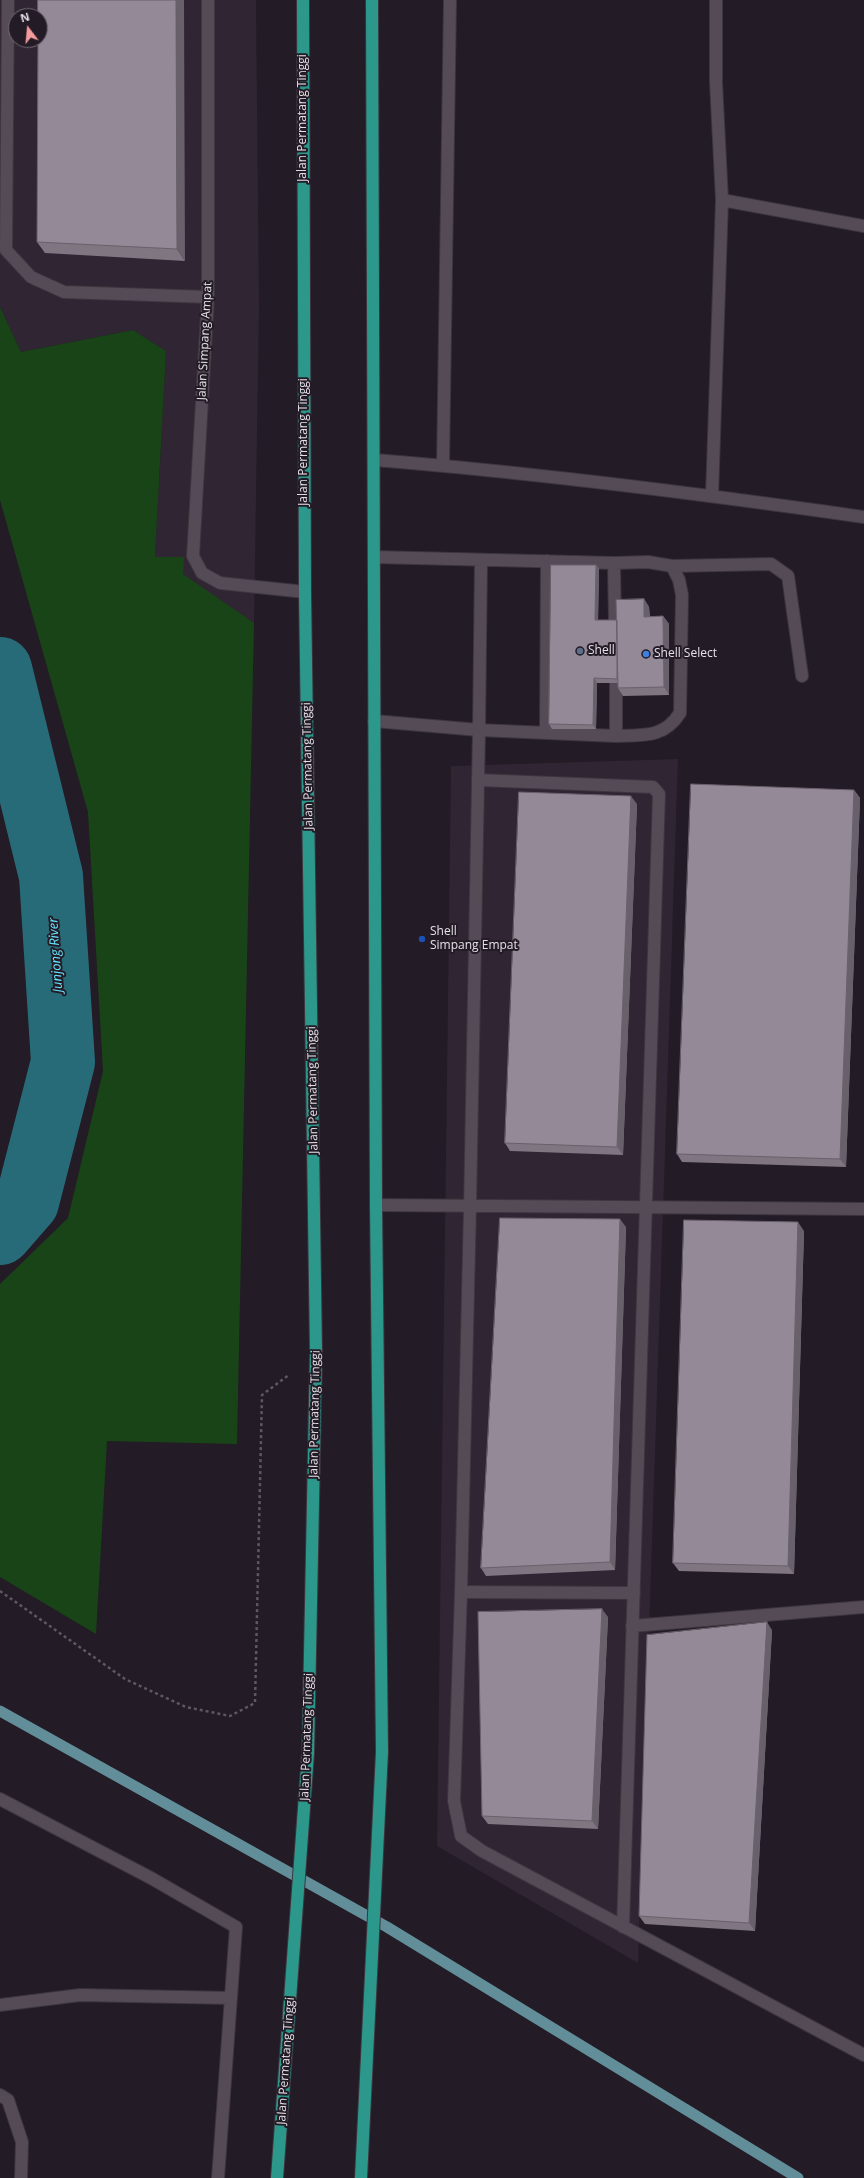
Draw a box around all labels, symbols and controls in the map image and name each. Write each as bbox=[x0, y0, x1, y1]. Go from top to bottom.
north arrow bbox=[8, 8, 48, 48]
text: N bbox=[18, 9, 31, 25]
street label: Jalan Permatang Tinggi bbox=[296, 54, 310, 182]
street label: Jalan Simpang Ampat bbox=[195, 281, 215, 401]
street label: Jalan Permatang Tinggi bbox=[297, 378, 311, 506]
place label: Shell bbox=[588, 644, 615, 658]
marker: Shell bbox=[575, 646, 585, 656]
place label: Shell Select bbox=[654, 647, 717, 661]
marker: Shell Select bbox=[641, 649, 651, 659]
street label: Jalan Permatang Tinggi bbox=[300, 702, 316, 830]
water label: Junjong River bbox=[46, 917, 66, 993]
place label: Shell Simpang Empat bbox=[430, 925, 518, 953]
marker: Shell Simpang Empat bbox=[417, 934, 427, 944]
street label: Jalan Permatang Tinggi bbox=[305, 1026, 321, 1154]
street label: Jalan Permatang Tinggi bbox=[307, 1350, 323, 1478]
street label: Jalan Permatang Tinggi bbox=[298, 1673, 316, 1801]
street label: Jalan Permatang Tinggi bbox=[274, 1997, 298, 2125]

